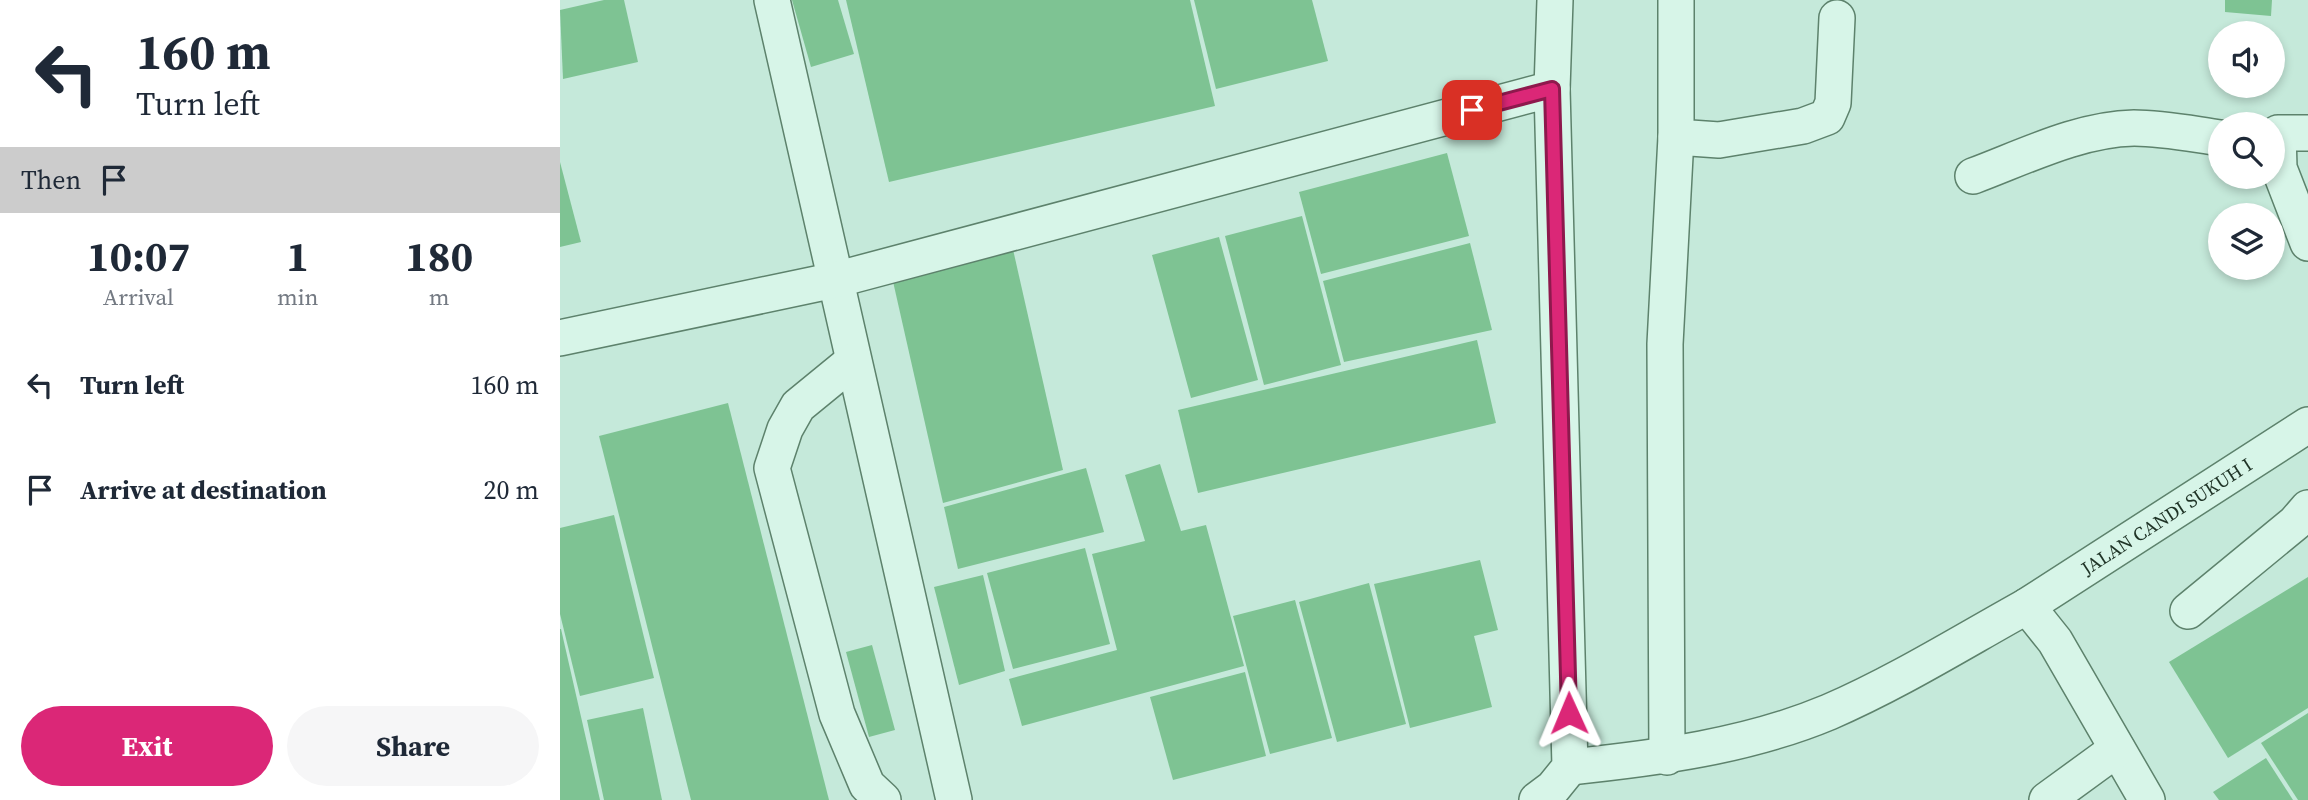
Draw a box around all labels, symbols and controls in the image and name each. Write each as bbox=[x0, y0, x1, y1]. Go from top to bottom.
text: 160 m bbox=[136, 18, 271, 85]
map controls bbox=[2208, 21, 2285, 280]
button: sound bbox=[2208, 21, 2285, 98]
icon: left bbox=[21, 28, 112, 119]
pin bbox=[1442, 80, 1502, 140]
text: Turn left bbox=[136, 82, 260, 126]
icon: arrive bbox=[1453, 91, 1491, 129]
button: search bbox=[2208, 112, 2285, 189]
icon: arrive bbox=[95, 161, 133, 199]
text: Then bbox=[21, 162, 81, 198]
button: layers bbox=[2208, 203, 2285, 280]
text: 10:07 bbox=[87, 227, 190, 285]
text: 1 bbox=[286, 227, 309, 285]
text: 180 bbox=[405, 227, 473, 285]
text: Arrival bbox=[103, 281, 174, 313]
text: min bbox=[277, 281, 318, 313]
text: m bbox=[429, 281, 450, 313]
icon: left bbox=[21, 366, 59, 404]
text: Turn left bbox=[80, 367, 184, 403]
text: 160 m bbox=[471, 367, 539, 403]
street label: JALAN CANDI SUKUH I bbox=[2075, 451, 2257, 581]
icon: arrive bbox=[21, 471, 59, 509]
text: Arrive at destination bbox=[80, 472, 327, 508]
text: 20 m bbox=[484, 472, 539, 508]
position arrow bbox=[1532, 676, 1606, 750]
button: Exit bbox=[21, 706, 273, 786]
button: Share bbox=[287, 706, 539, 786]

